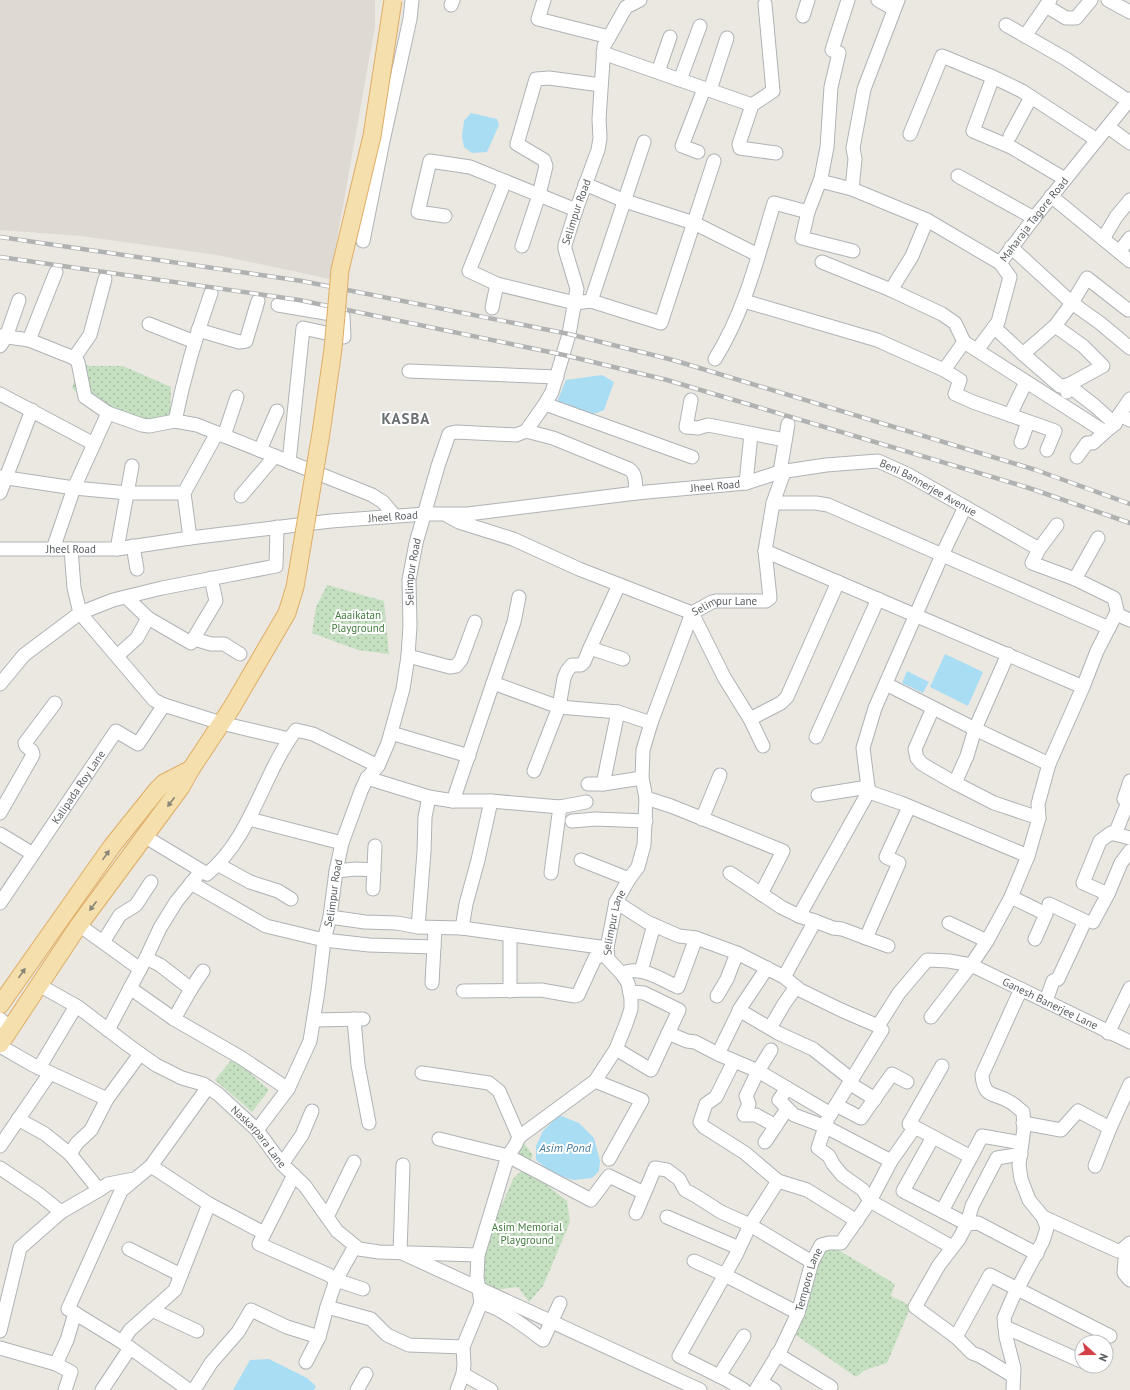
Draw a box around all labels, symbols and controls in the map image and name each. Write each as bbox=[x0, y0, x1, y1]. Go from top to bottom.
street label: Maharaja Tagore Road bbox=[996, 174, 1071, 265]
street label: Selimpur Road bbox=[559, 177, 594, 246]
district label: KASBA bbox=[382, 409, 430, 428]
street label: Beni Bannerjee Avenue bbox=[877, 456, 980, 519]
street label: Jheel Road bbox=[689, 477, 741, 495]
street label: Jheel Road bbox=[367, 508, 418, 525]
street label: Selimpur Road bbox=[402, 536, 424, 606]
street label: Jheel Road bbox=[45, 542, 96, 556]
street label: Selimpur Lane bbox=[689, 594, 758, 619]
park label: Aaaikatan Playground bbox=[331, 608, 385, 635]
street label: Kalipada Roy Lane bbox=[48, 747, 108, 826]
one-way arrow bbox=[167, 796, 175, 807]
one-way arrow bbox=[102, 850, 110, 861]
street label: Selimpur Road bbox=[321, 858, 345, 929]
street label: Selimpur Lane bbox=[600, 887, 629, 956]
one-way arrow bbox=[89, 901, 97, 911]
one-way arrow bbox=[18, 967, 26, 978]
street label: Ganesh Banerjee Lane bbox=[1000, 974, 1101, 1033]
street label: Naskarpara Lane bbox=[228, 1102, 289, 1171]
water label: Asim Pond bbox=[538, 1140, 592, 1155]
park label: Asim Memorial Playground bbox=[492, 1220, 563, 1247]
street label: Temporo Lane bbox=[792, 1245, 826, 1313]
north arrow bbox=[1074, 1334, 1114, 1374]
text: N bbox=[1096, 1352, 1111, 1363]

